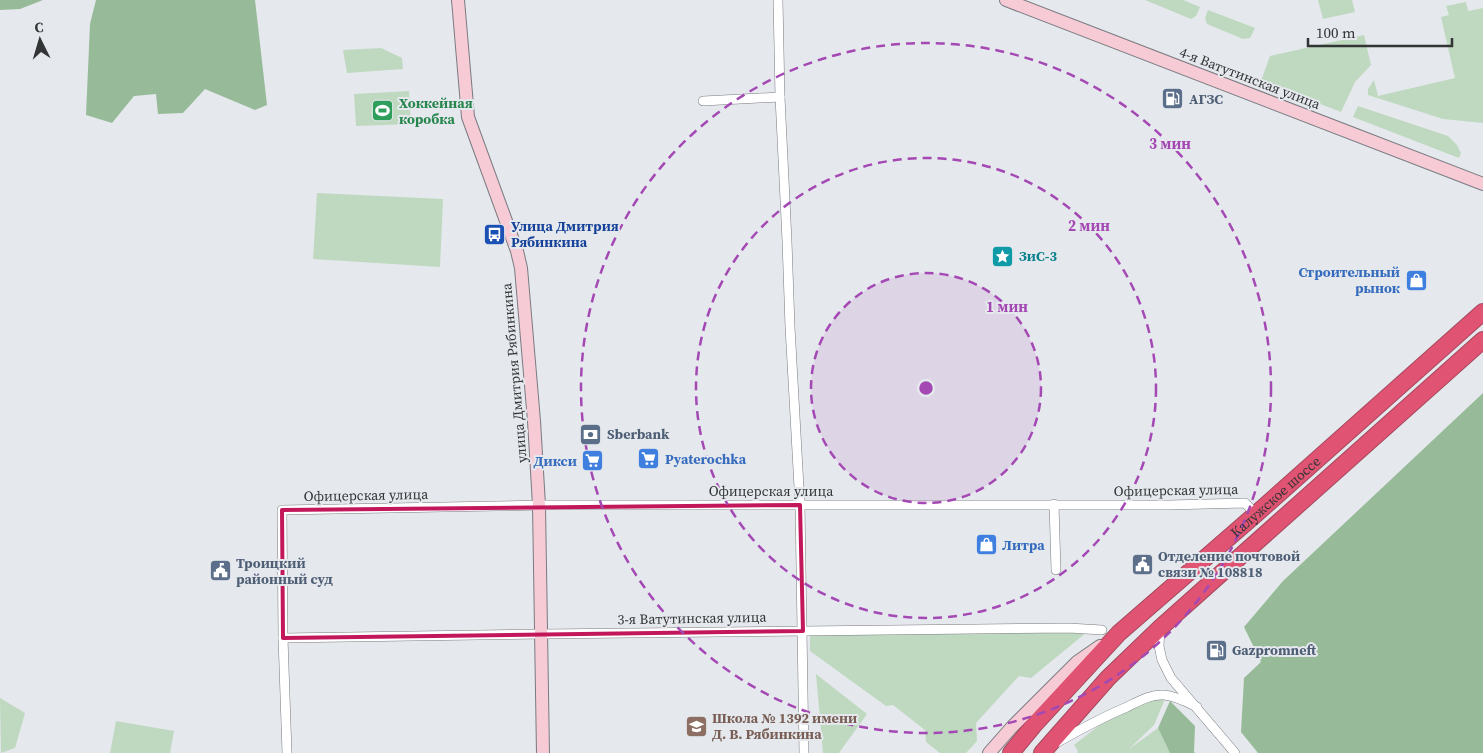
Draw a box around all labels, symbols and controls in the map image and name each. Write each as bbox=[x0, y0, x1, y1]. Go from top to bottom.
north arrow bbox=[15, 15, 65, 65]
scale bar bbox=[1308, 15, 1452, 47]
text: С bbox=[34, 17, 44, 37]
text: 100 m bbox=[1316, 22, 1356, 43]
street label: 4-я Ватутинская улица bbox=[1177, 42, 1324, 114]
fuel station icon: АГЗС bbox=[1161, 87, 1185, 111]
place label: АГЗС bbox=[1189, 89, 1223, 109]
place label: Хоккейная коробка bbox=[399, 93, 473, 129]
sports icon: Хоккейная коробка bbox=[371, 99, 395, 123]
text: 3 мин bbox=[1149, 133, 1191, 154]
text: 2 мин bbox=[1068, 215, 1110, 236]
place label: Улица Дмитрия Рябинкина bbox=[511, 216, 619, 252]
bus stop icon: Улица Дмитрия Рябинкина bbox=[483, 222, 507, 246]
place icon: ЗиС-3 bbox=[991, 244, 1015, 268]
place label: ЗиС-3 bbox=[1019, 246, 1057, 266]
place label: Строительный рынок bbox=[1298, 262, 1401, 298]
shop icon: Строительный рынок bbox=[1404, 268, 1428, 292]
street label: улица Дмитрия Рябинкина bbox=[496, 281, 532, 464]
text: 1 мин bbox=[986, 296, 1028, 317]
centre of rings bbox=[917, 379, 935, 397]
bank icon: Sberbank bbox=[579, 422, 603, 446]
place label: Sberbank bbox=[607, 424, 670, 444]
supermarket icon: Pyaterochka bbox=[637, 447, 661, 471]
supermarket icon: Дикси bbox=[581, 449, 605, 473]
place label: Pyaterochka bbox=[665, 449, 747, 469]
place label: Дикси bbox=[534, 451, 577, 471]
street label: Калужское шоссе bbox=[1226, 451, 1325, 542]
street label: Офицерская улица bbox=[1113, 479, 1239, 501]
street label: Офицерская улица bbox=[709, 481, 834, 501]
street label: Офицерская улица bbox=[303, 484, 429, 506]
shop icon: Литра bbox=[974, 533, 998, 557]
place label: Литра bbox=[1002, 535, 1045, 555]
place label: Отделение почтовой связи № 108818 bbox=[1158, 546, 1300, 582]
public building icon: Отделение почтовой связи № 108818 bbox=[1130, 552, 1154, 576]
place label: Троицкий районный суд bbox=[236, 553, 333, 589]
public building icon: Троицкий районный суд bbox=[208, 559, 232, 583]
street label: 3-я Ватутинская улица bbox=[617, 607, 768, 629]
fuel station icon: Gazpromneft bbox=[1204, 638, 1228, 662]
place label: Gazpromneft bbox=[1232, 640, 1316, 660]
place label: Школа № 1392 имени Д. В. Рябинкина bbox=[712, 708, 857, 744]
school or university icon: Школа № 1392 имени Д. В. Рябинкина bbox=[684, 714, 708, 738]

